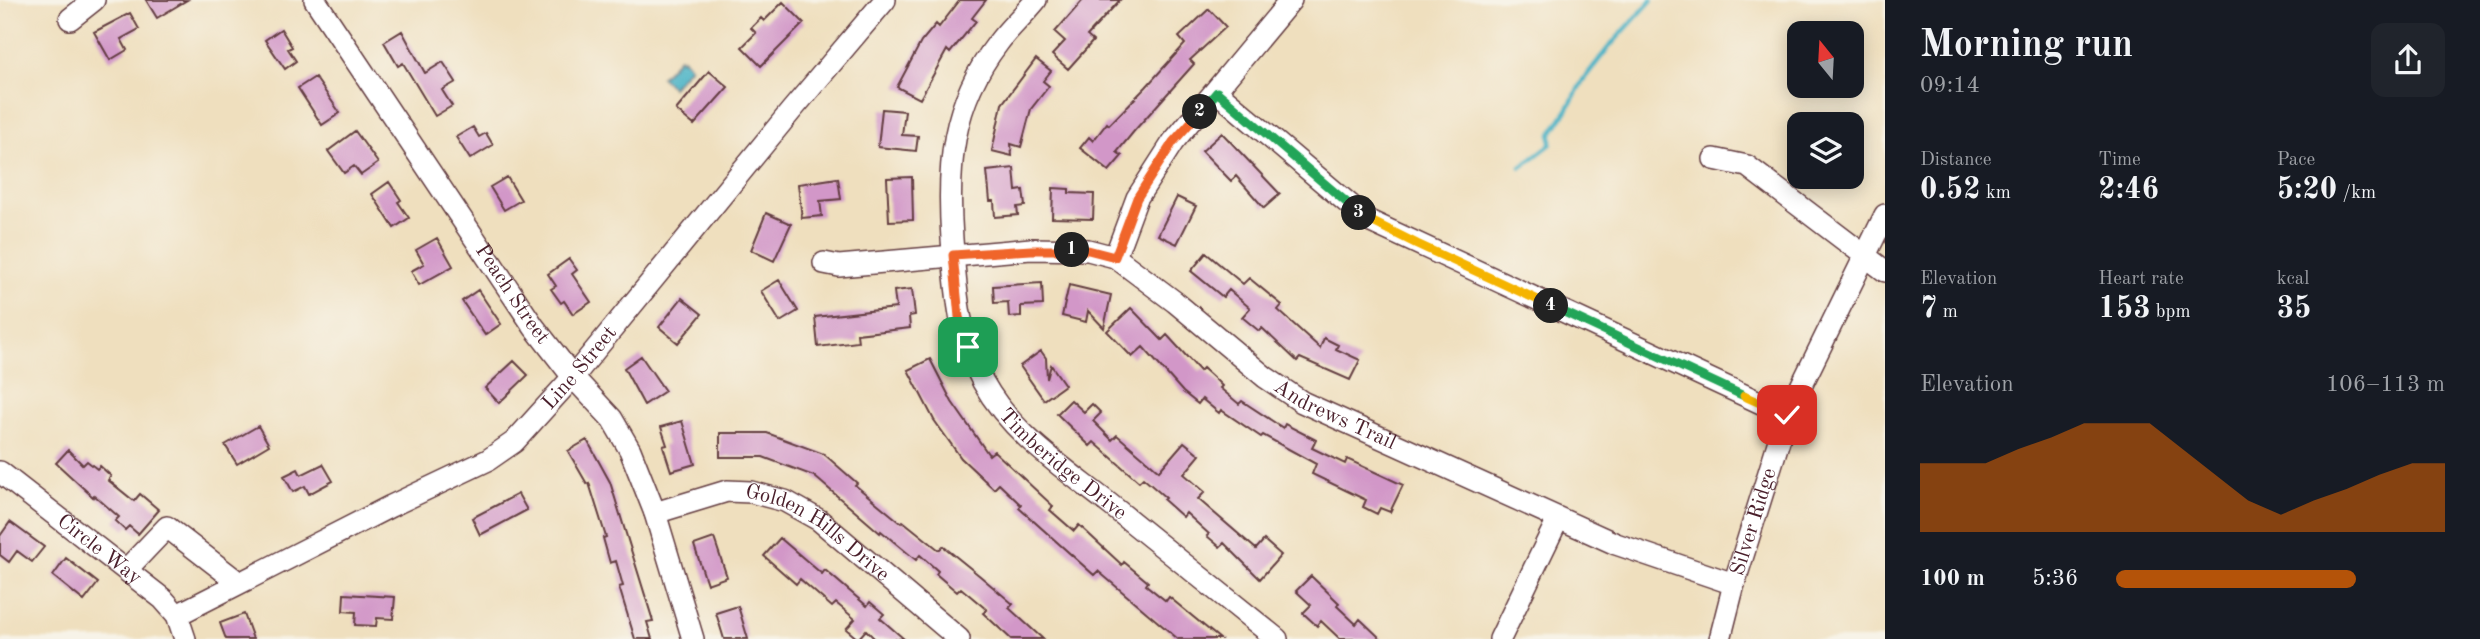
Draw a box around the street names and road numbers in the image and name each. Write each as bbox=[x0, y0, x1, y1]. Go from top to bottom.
street label: Peach Street bbox=[471, 240, 553, 348]
street label: Line Street bbox=[538, 322, 621, 414]
street label: Andrews Trail bbox=[1270, 376, 1399, 454]
street label: Timberidge Drive bbox=[995, 404, 1131, 524]
street label: Silver Ridge bbox=[1727, 465, 1780, 578]
street label: Golden Hills Drive bbox=[743, 480, 893, 585]
street label: Circle Way bbox=[53, 510, 146, 589]

